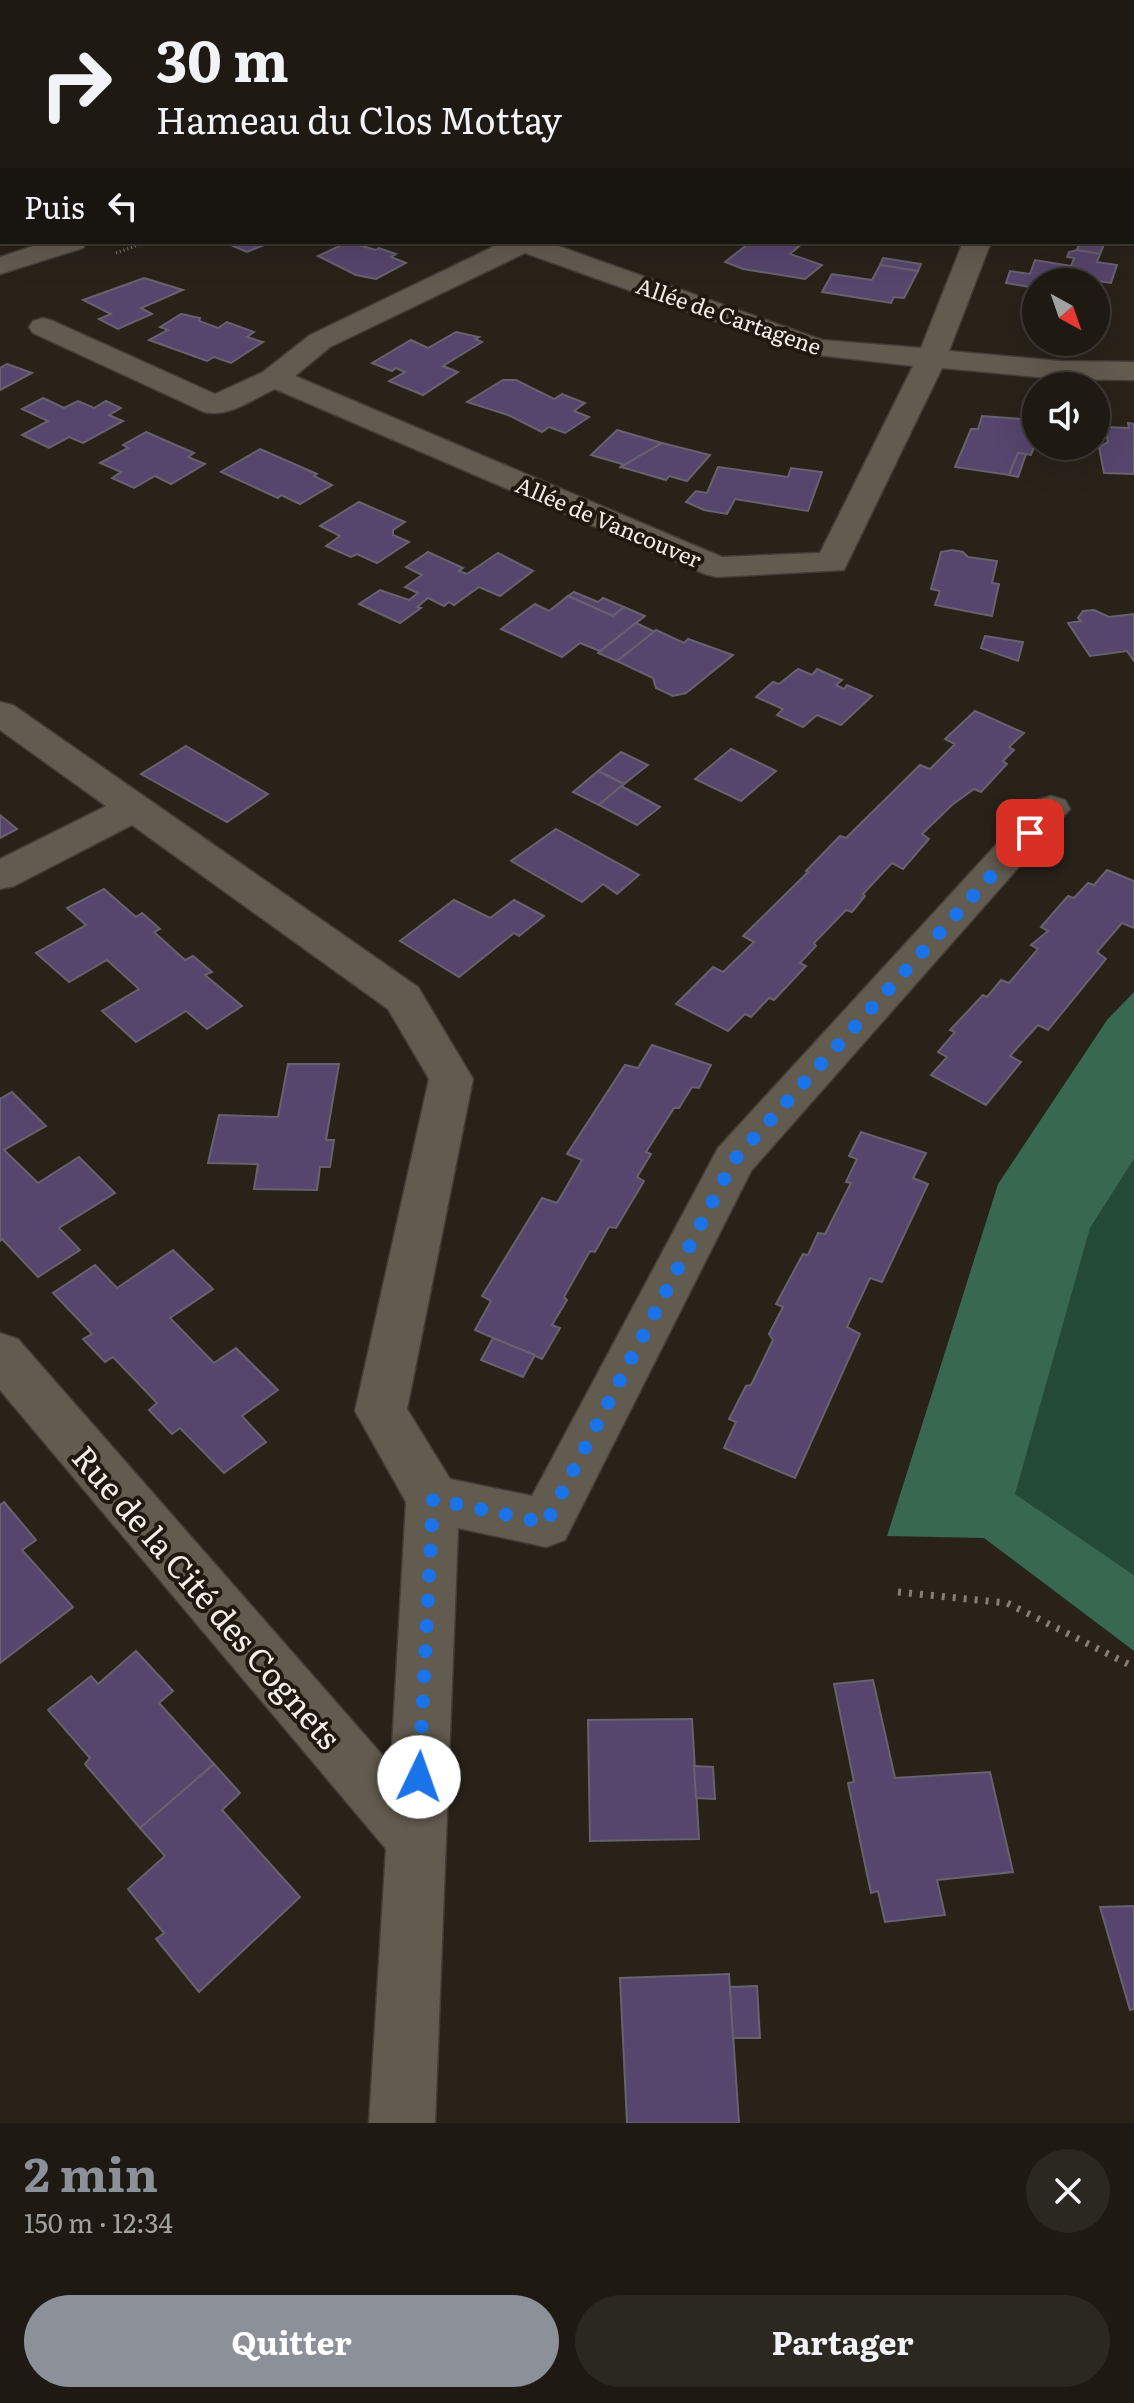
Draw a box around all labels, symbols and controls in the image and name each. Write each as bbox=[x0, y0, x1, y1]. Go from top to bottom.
text: 30 m bbox=[156, 16, 289, 99]
icon: right bbox=[24, 32, 128, 136]
text: Hameau du Clos Mottay bbox=[156, 92, 562, 145]
text: Puis bbox=[24, 184, 85, 228]
icon: left bbox=[101, 184, 145, 228]
street label: Allée de Cartagene bbox=[632, 268, 826, 362]
north arrow bbox=[1022, 268, 1110, 356]
map controls bbox=[1022, 268, 1110, 460]
button: sound bbox=[1022, 372, 1110, 460]
street label: Allée de Vancouver bbox=[511, 467, 707, 575]
pin bbox=[996, 799, 1064, 867]
icon: arrive bbox=[1008, 811, 1052, 855]
street label: Rue de la Cité des Cognets bbox=[62, 1434, 354, 1758]
position arrow bbox=[377, 1735, 461, 1819]
text: 2 min bbox=[24, 2136, 158, 2207]
button: close bbox=[1026, 2149, 1110, 2233]
text: 150 m · 12:34 bbox=[24, 2202, 173, 2241]
button: Quitter bbox=[24, 2295, 559, 2387]
button: Partager bbox=[575, 2295, 1110, 2387]

